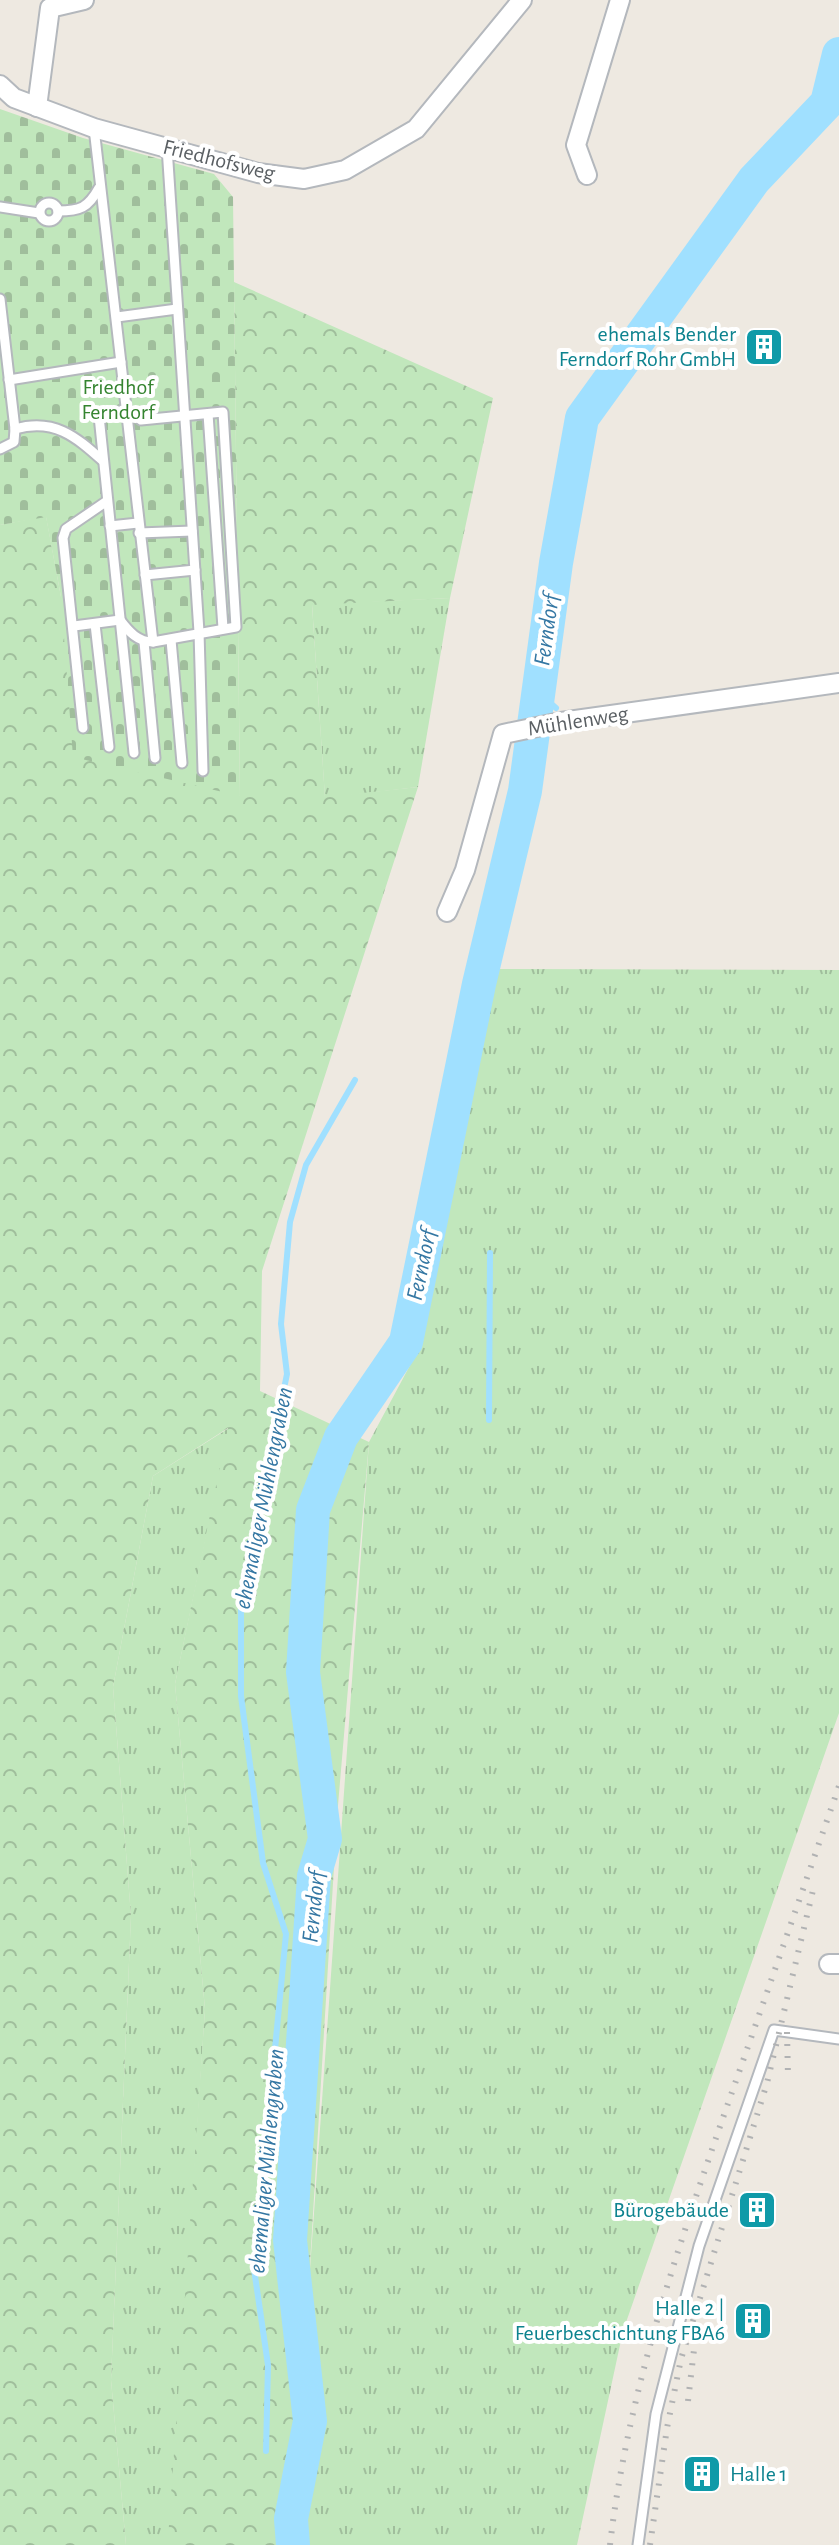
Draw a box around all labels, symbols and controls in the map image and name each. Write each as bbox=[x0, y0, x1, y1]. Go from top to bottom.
street label: Friedhofsweg bbox=[161, 135, 277, 185]
place label: ehemals Bender Ferndorf Rohr GmbH bbox=[559, 323, 736, 370]
building icon: ehemals Bender Ferndorf Rohr GmbH bbox=[743, 326, 785, 368]
park label: Friedhof Ferndorf bbox=[81, 376, 156, 423]
water label: Ferndorf bbox=[530, 588, 565, 667]
street label: Mühlenweg bbox=[526, 702, 630, 740]
water label: Ferndorf bbox=[403, 1223, 442, 1303]
water label: ehemaliger Mühlengraben bbox=[231, 1385, 297, 1611]
water label: Ferndorf bbox=[298, 1866, 330, 1944]
water label: ehemaliger Mühlengraben bbox=[245, 2048, 289, 2274]
building icon: Bürogebäude bbox=[736, 2189, 778, 2231]
place label: Bürogebäude bbox=[613, 2199, 729, 2221]
place label: Halle 2 | Feuerbeschichtung FBA6 bbox=[515, 2297, 725, 2344]
building icon: Halle 2 | Feuerbeschichtung FBA6 bbox=[732, 2300, 774, 2342]
building icon: Halle 1 bbox=[681, 2453, 723, 2495]
place label: Halle 1 bbox=[730, 2463, 787, 2485]

